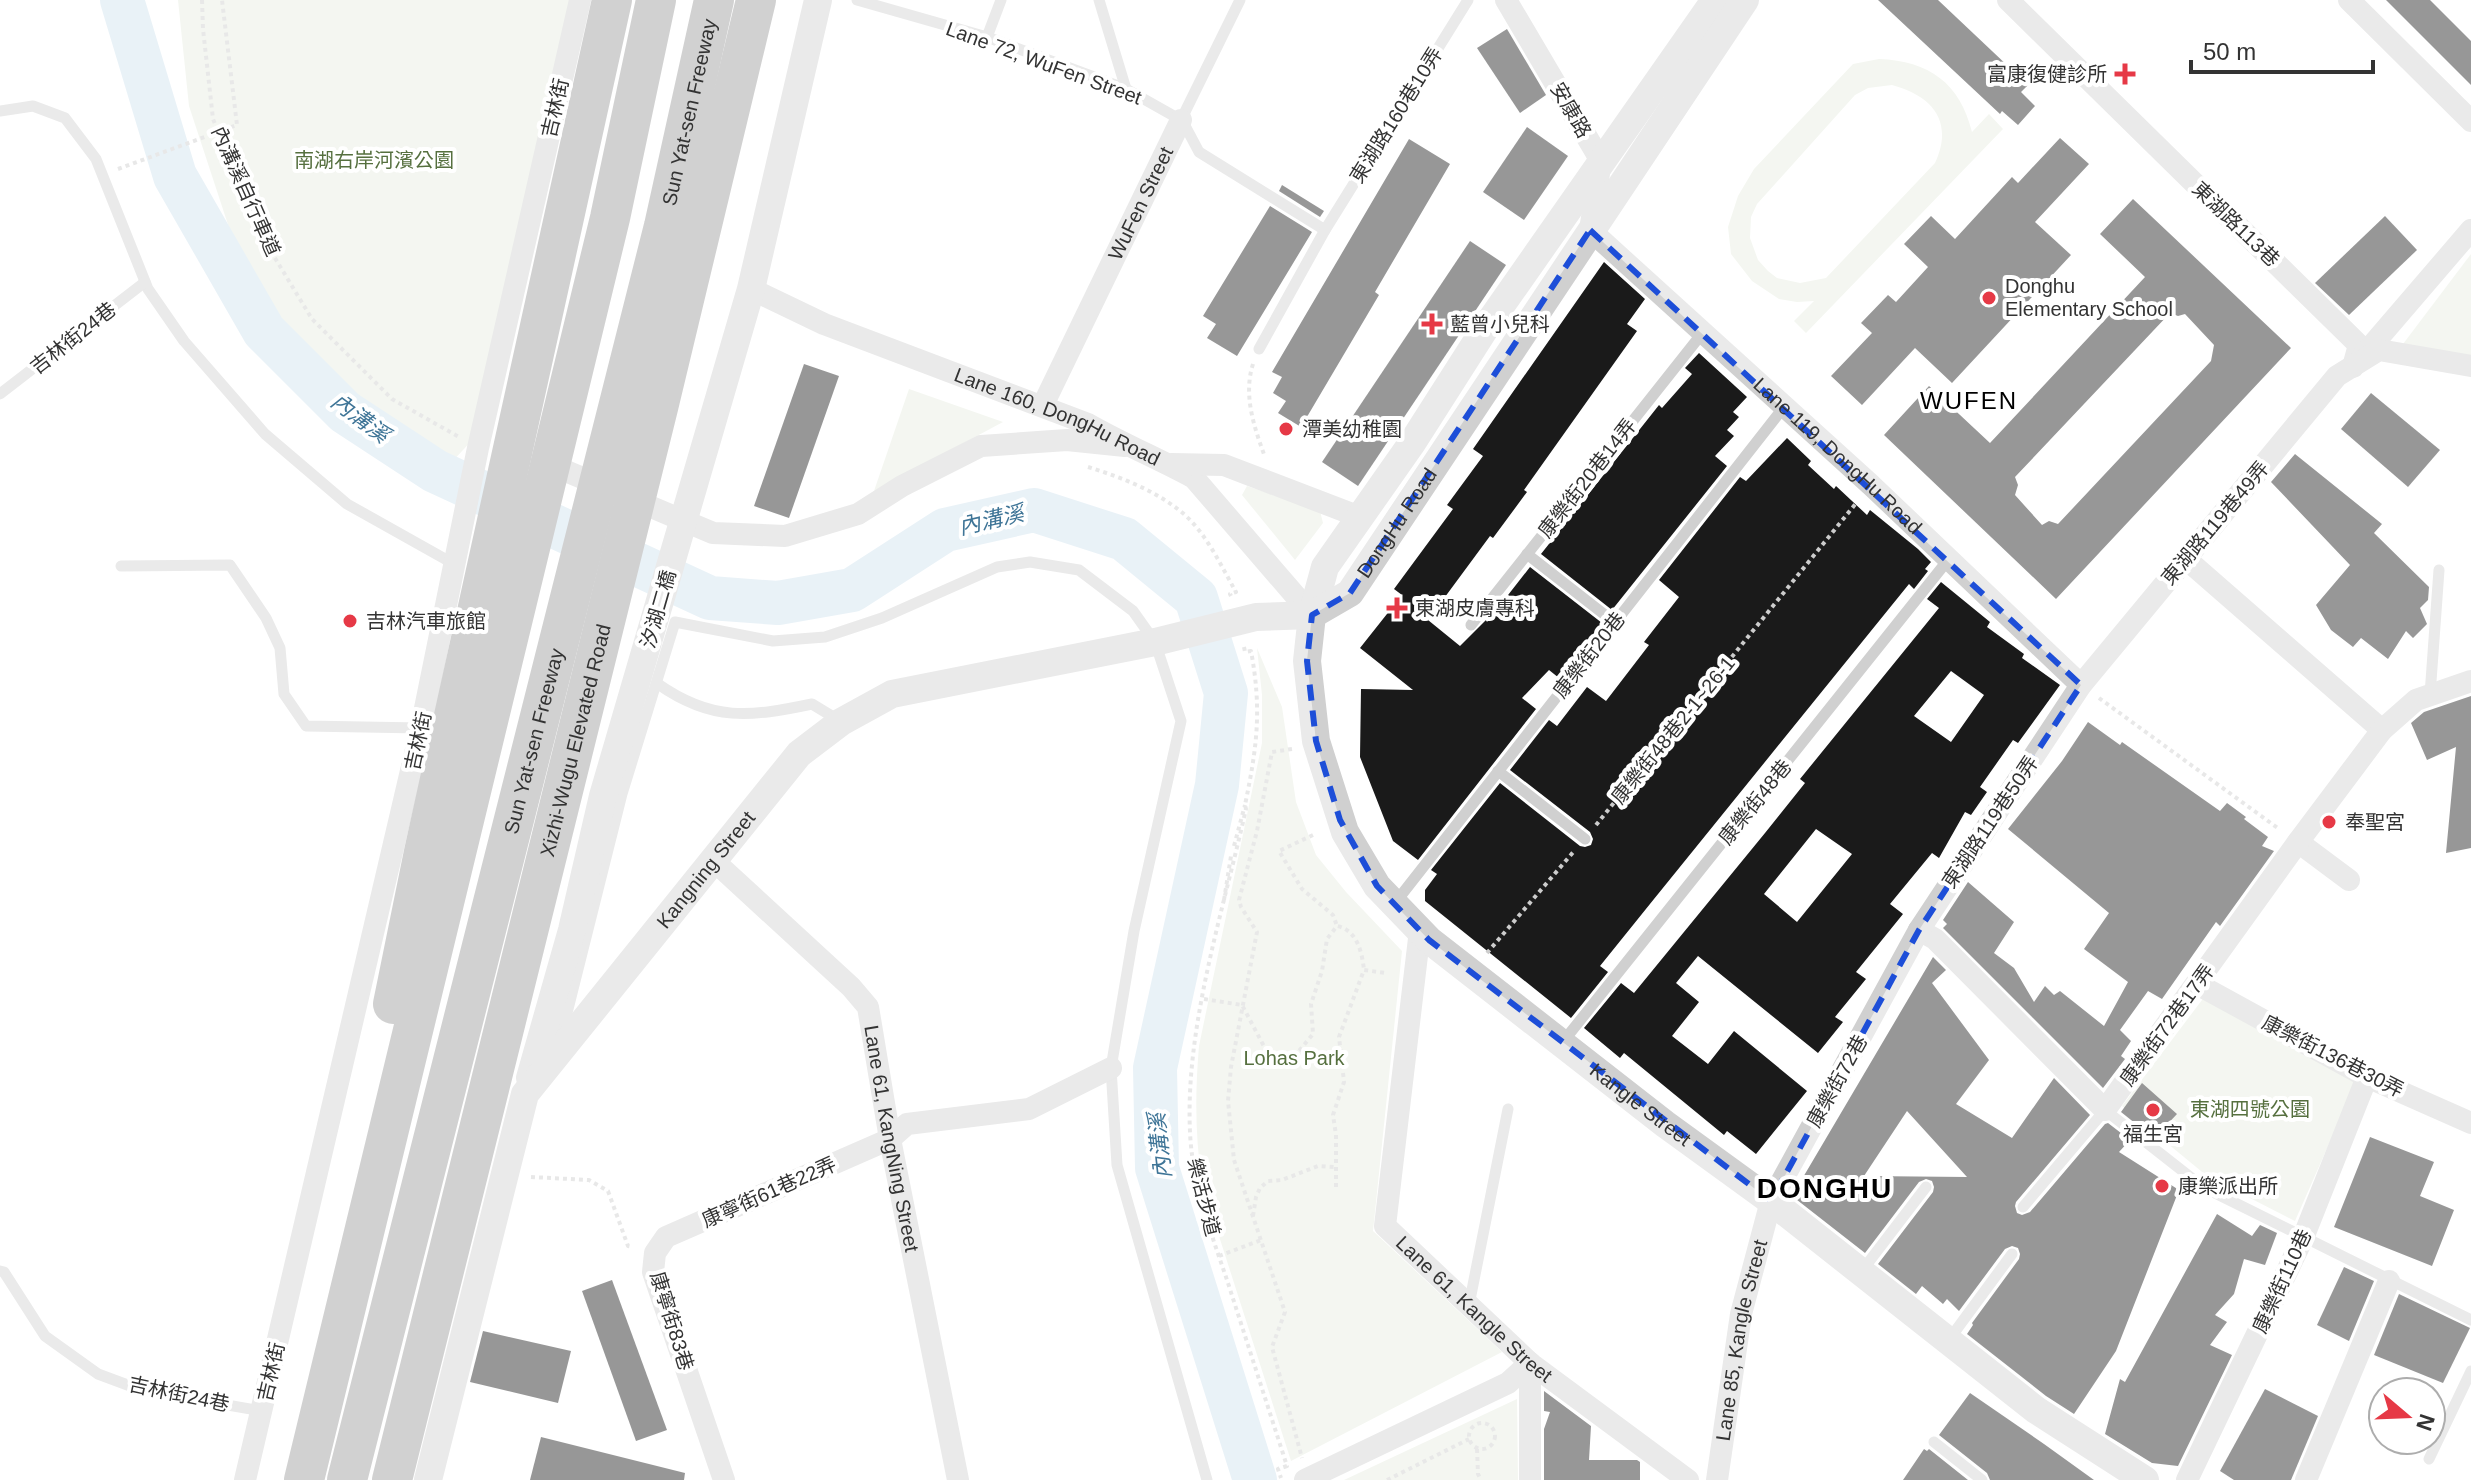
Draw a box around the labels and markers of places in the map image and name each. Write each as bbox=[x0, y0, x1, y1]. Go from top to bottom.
place label: 富康復健診所 bbox=[1987, 63, 2107, 85]
marker: 富康復健診所 bbox=[2114, 63, 2136, 85]
place label: Donghu Elementary School bbox=[2005, 275, 2173, 320]
marker: Donghu Elementary School bbox=[1980, 289, 1998, 307]
marker: 藍曾小兒科 bbox=[1421, 313, 1443, 335]
place label: 藍曾小兒科 bbox=[1450, 313, 1550, 335]
place label: 潭美幼稚園 bbox=[1302, 418, 1402, 440]
marker: 潭美幼稚園 bbox=[1277, 420, 1295, 438]
marker: 東湖皮膚專科 bbox=[1386, 597, 1408, 619]
place label: 東湖皮膚專科 bbox=[1415, 597, 1535, 619]
place label: 吉林汽車旅館 bbox=[366, 610, 486, 632]
marker: 吉林汽車旅館 bbox=[341, 612, 359, 630]
place label: 奉聖宮 bbox=[2345, 811, 2405, 833]
marker: 奉聖宮 bbox=[2320, 813, 2338, 831]
marker: 福生宮 bbox=[2144, 1101, 2162, 1119]
place label: 福生宮 bbox=[2123, 1123, 2183, 1145]
place label: 康樂派出所 bbox=[2178, 1175, 2278, 1197]
marker: 康樂派出所 bbox=[2153, 1177, 2171, 1195]

